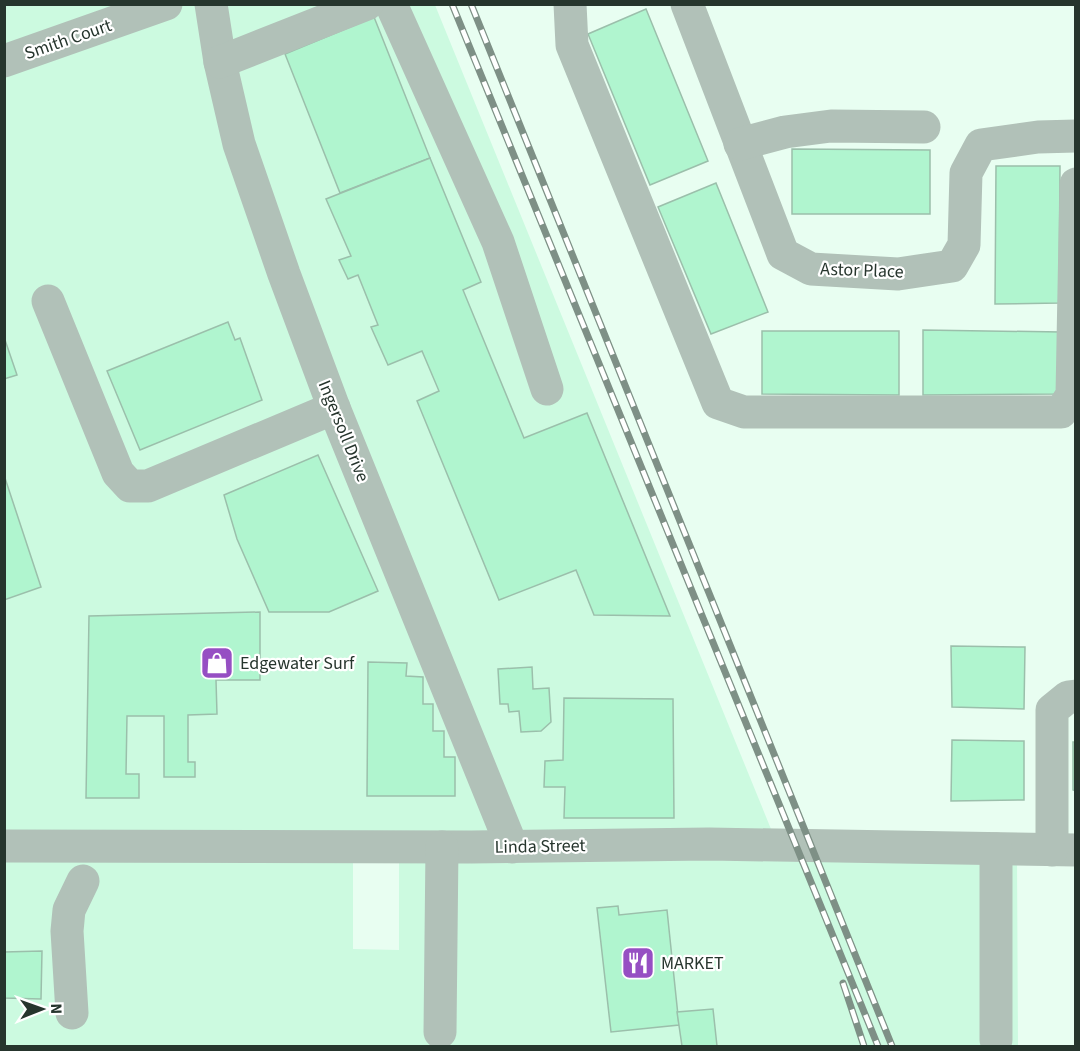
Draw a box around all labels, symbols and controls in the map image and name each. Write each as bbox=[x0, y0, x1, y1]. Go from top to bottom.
street label: Smith Court bbox=[21, 13, 115, 66]
street label: Astor Place bbox=[820, 257, 904, 284]
street label: Ingersoll Drive bbox=[312, 377, 375, 486]
shop icon: Edgewater Surf bbox=[199, 645, 235, 681]
place label: Edgewater Surf bbox=[240, 651, 355, 676]
street label: Linda Street bbox=[494, 833, 586, 860]
restaurant icon: MARKET bbox=[620, 945, 656, 981]
place label: MARKET bbox=[661, 951, 724, 976]
north arrow bbox=[12, 979, 72, 1039]
text: N bbox=[45, 1003, 67, 1014]

